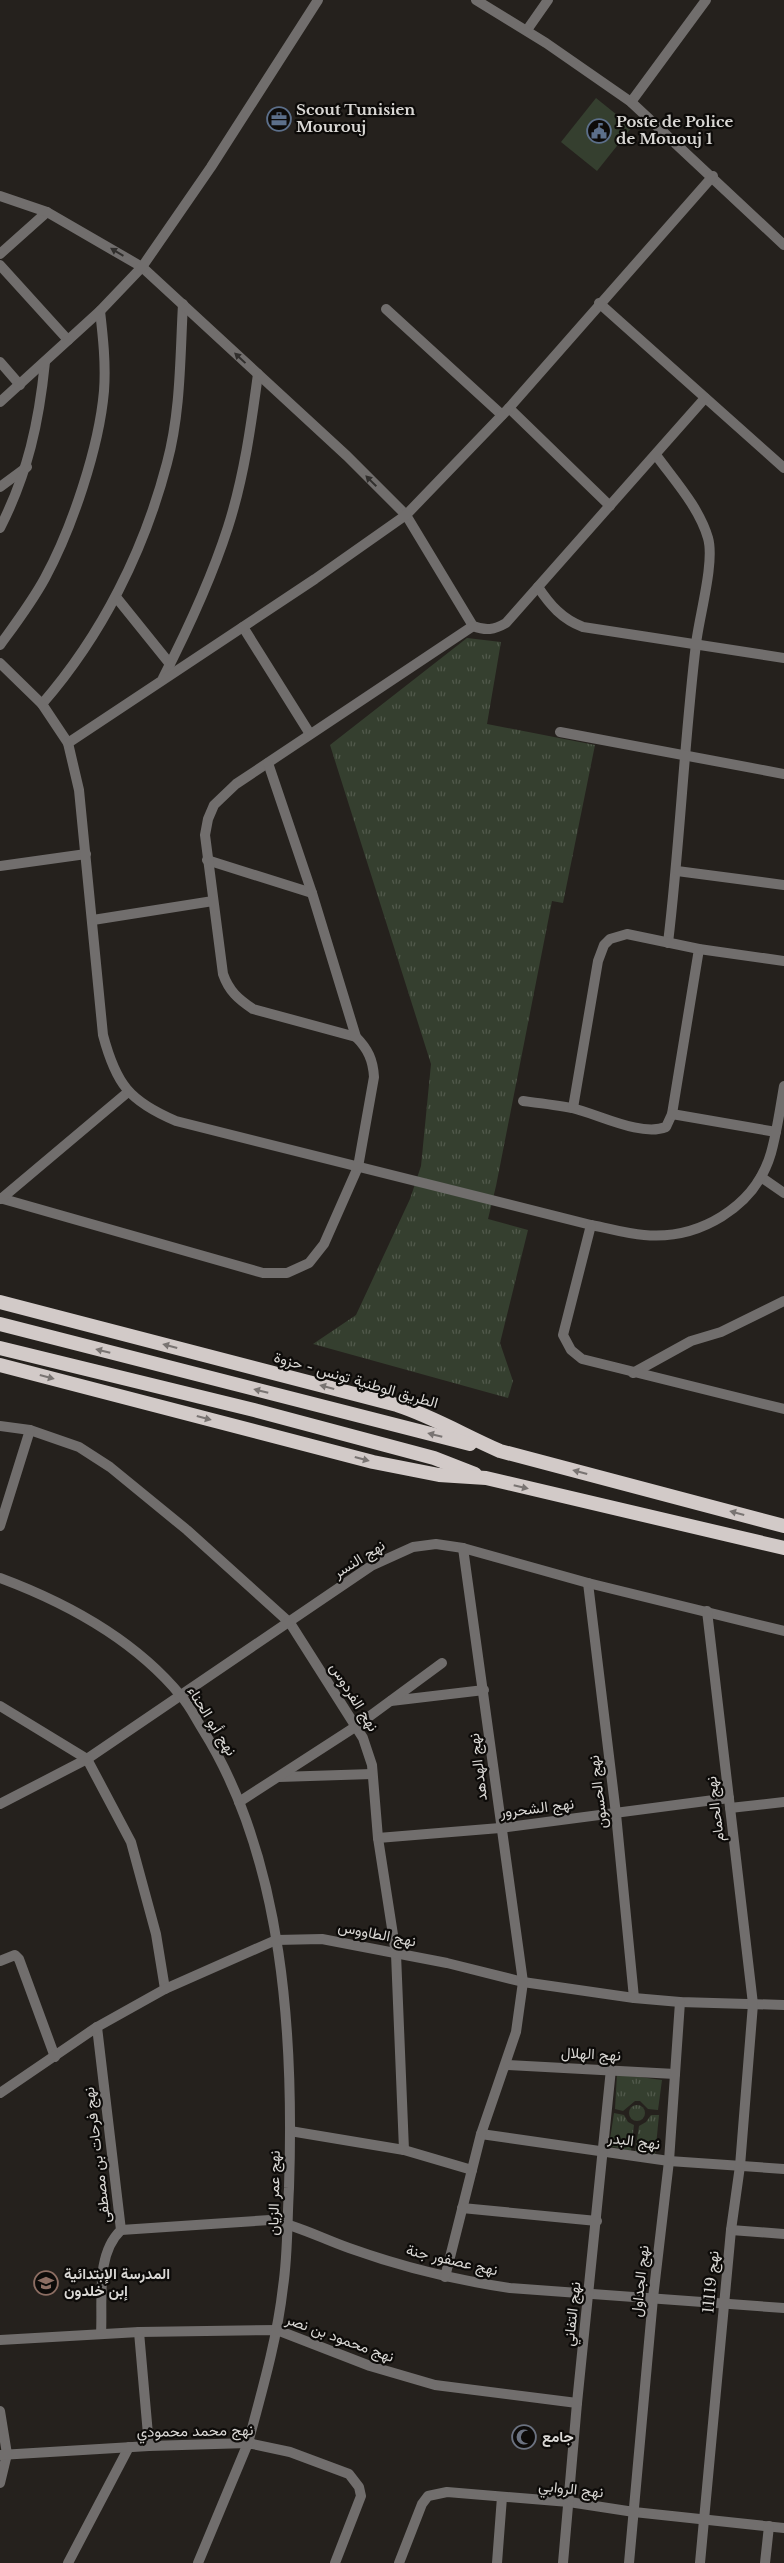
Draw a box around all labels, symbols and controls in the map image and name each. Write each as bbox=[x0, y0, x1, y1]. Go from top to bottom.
place label: Scout Tunisien Mourouj bbox=[296, 100, 415, 136]
office icon: Scout Tunisien Mourouj bbox=[266, 106, 292, 132]
place label: Poste de Police de Mououj 1 bbox=[616, 112, 733, 148]
public building icon: Poste de Police de Mououj 1 bbox=[586, 118, 612, 144]
one-way arrow bbox=[111, 248, 124, 257]
one-way arrow bbox=[235, 352, 247, 364]
one-way arrow bbox=[366, 475, 378, 487]
one-way arrow bbox=[163, 1342, 178, 1350]
one-way arrow bbox=[96, 1346, 111, 1354]
street label: الطريق الوطنية تونس - حزوة bbox=[272, 1347, 440, 1413]
one-way arrow bbox=[40, 1373, 55, 1381]
one-way arrow bbox=[320, 1383, 335, 1391]
one-way arrow bbox=[253, 1386, 268, 1394]
one-way arrow bbox=[197, 1415, 212, 1423]
one-way arrow bbox=[428, 1431, 443, 1439]
one-way arrow bbox=[354, 1456, 369, 1464]
one-way arrow bbox=[572, 1468, 587, 1476]
one-way arrow bbox=[514, 1483, 529, 1491]
one-way arrow bbox=[729, 1509, 744, 1517]
street label: نهج النسر bbox=[328, 1535, 389, 1584]
street label: نهج الفردوس bbox=[324, 1659, 383, 1736]
street label: نهج أبو الحناء bbox=[182, 1682, 241, 1760]
street label: نهج الهدهد bbox=[464, 1732, 493, 1802]
street label: نهج الحسون bbox=[584, 1754, 613, 1830]
street label: نهج الحمام bbox=[701, 1775, 730, 1843]
street label: نهج الشحرور bbox=[498, 1794, 575, 1824]
street label: نهج الطاووس bbox=[336, 1917, 418, 1952]
street label: نهج الهلال bbox=[560, 2042, 622, 2067]
street label: نهج فرحات بن مصطفى bbox=[79, 2086, 116, 2224]
street label: نهج البدر bbox=[606, 2128, 661, 2155]
street label: نهج عمر الزيان bbox=[263, 2150, 286, 2236]
street label: نهج عصفور جنة bbox=[404, 2240, 500, 2281]
street label: نهج الجداول bbox=[626, 2244, 655, 2318]
street label: نهج 11119 bbox=[698, 2250, 725, 2314]
place label: المدرسة الإبتدائية إبن خلدون bbox=[64, 2264, 170, 2301]
school or university icon: المدرسة الإبتدائية إبن خلدون bbox=[33, 2270, 59, 2296]
street label: نهج التفاني bbox=[559, 2281, 588, 2348]
street label: نهج محمود بن نصر bbox=[282, 2309, 397, 2368]
street label: نهج محمد محمودي bbox=[136, 2420, 254, 2445]
mosque icon: جامع bbox=[511, 2424, 537, 2450]
place label: جامع bbox=[542, 2427, 574, 2447]
street label: نهج الروابي bbox=[537, 2476, 605, 2505]

